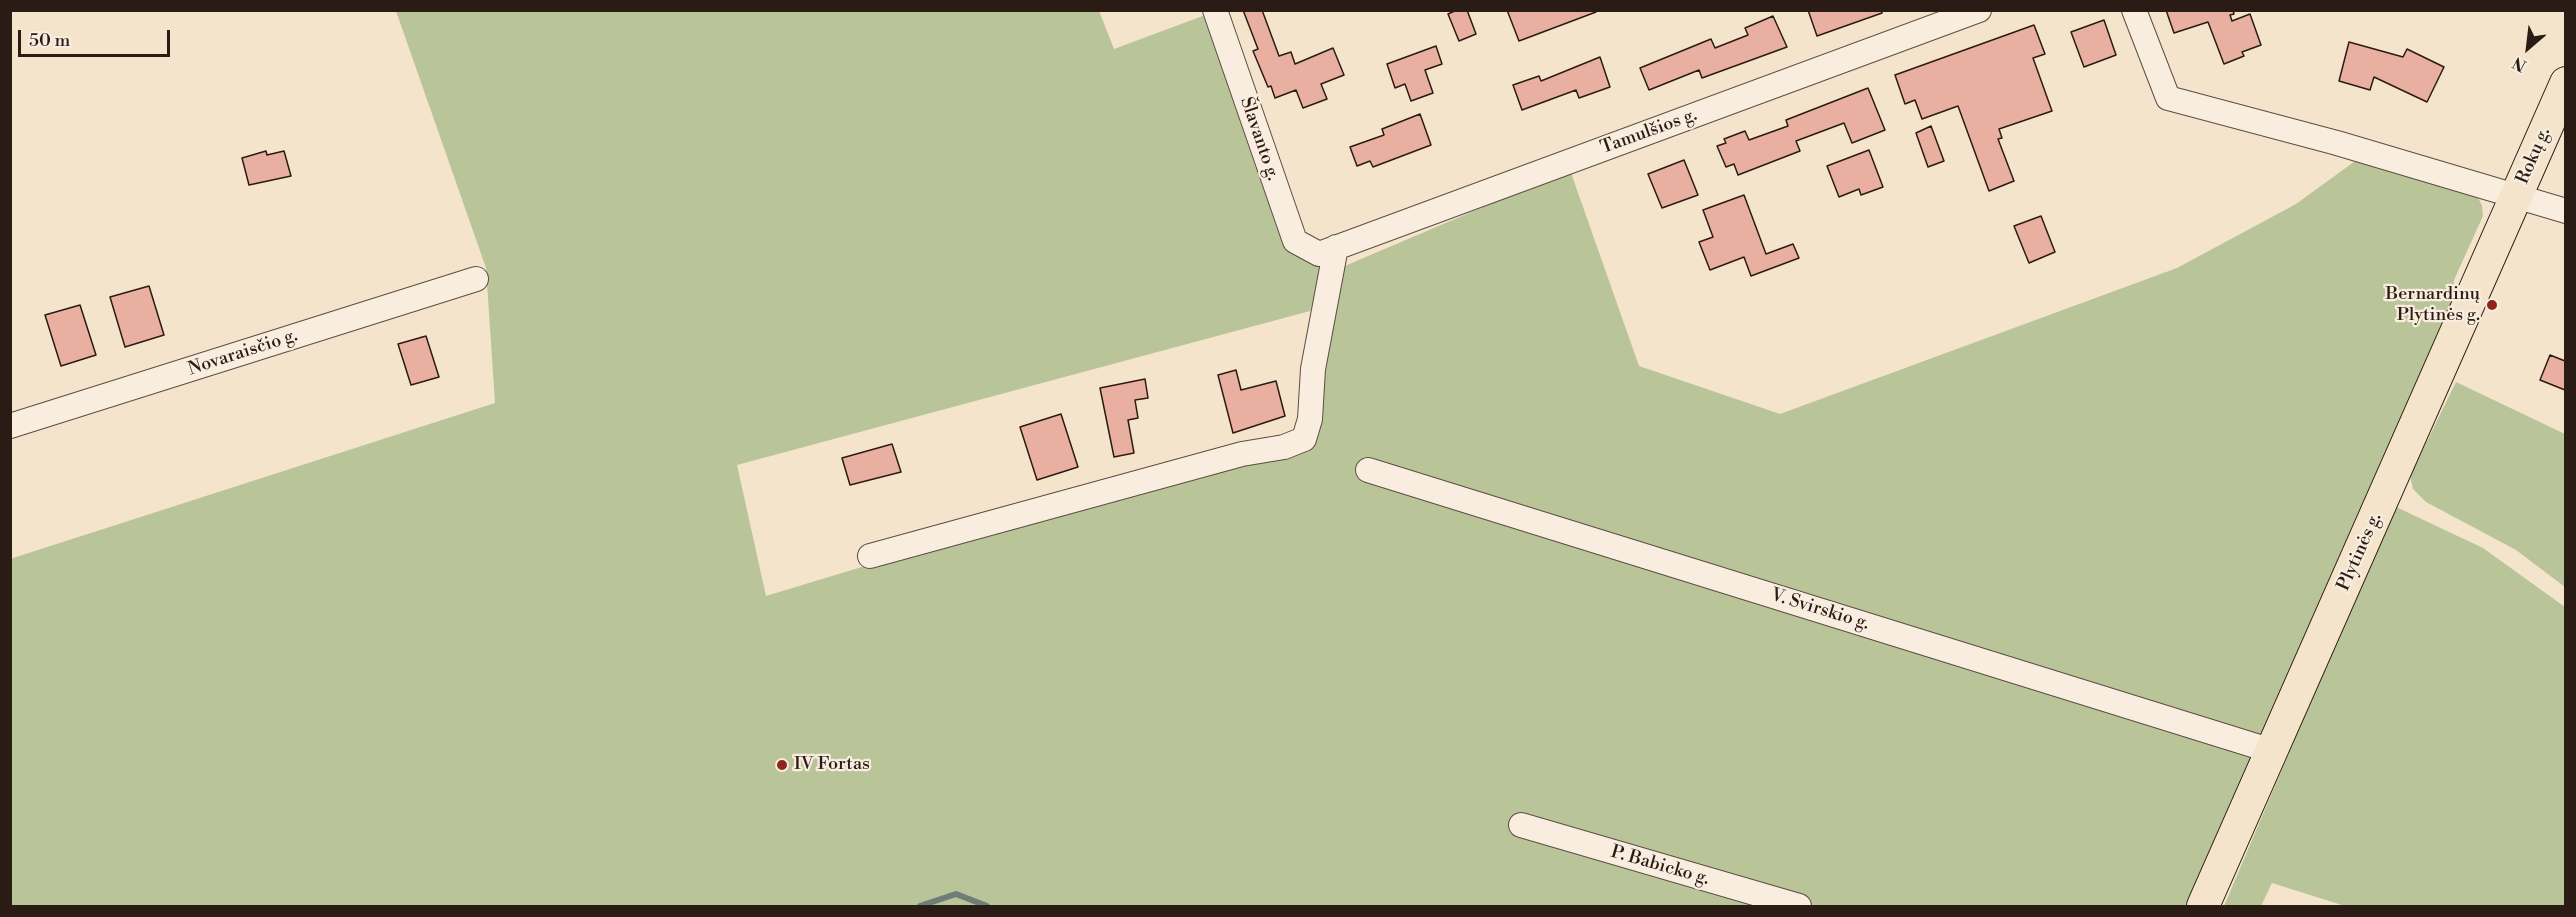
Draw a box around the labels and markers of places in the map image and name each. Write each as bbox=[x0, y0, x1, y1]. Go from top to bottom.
place label: Bernardinų Plytinės g. bbox=[2386, 284, 2480, 326]
marker: Bernardinų Plytinės g. bbox=[2485, 298, 2499, 312]
place label: IV Fortas bbox=[794, 754, 870, 776]
marker: IV Fortas bbox=[775, 758, 789, 772]

